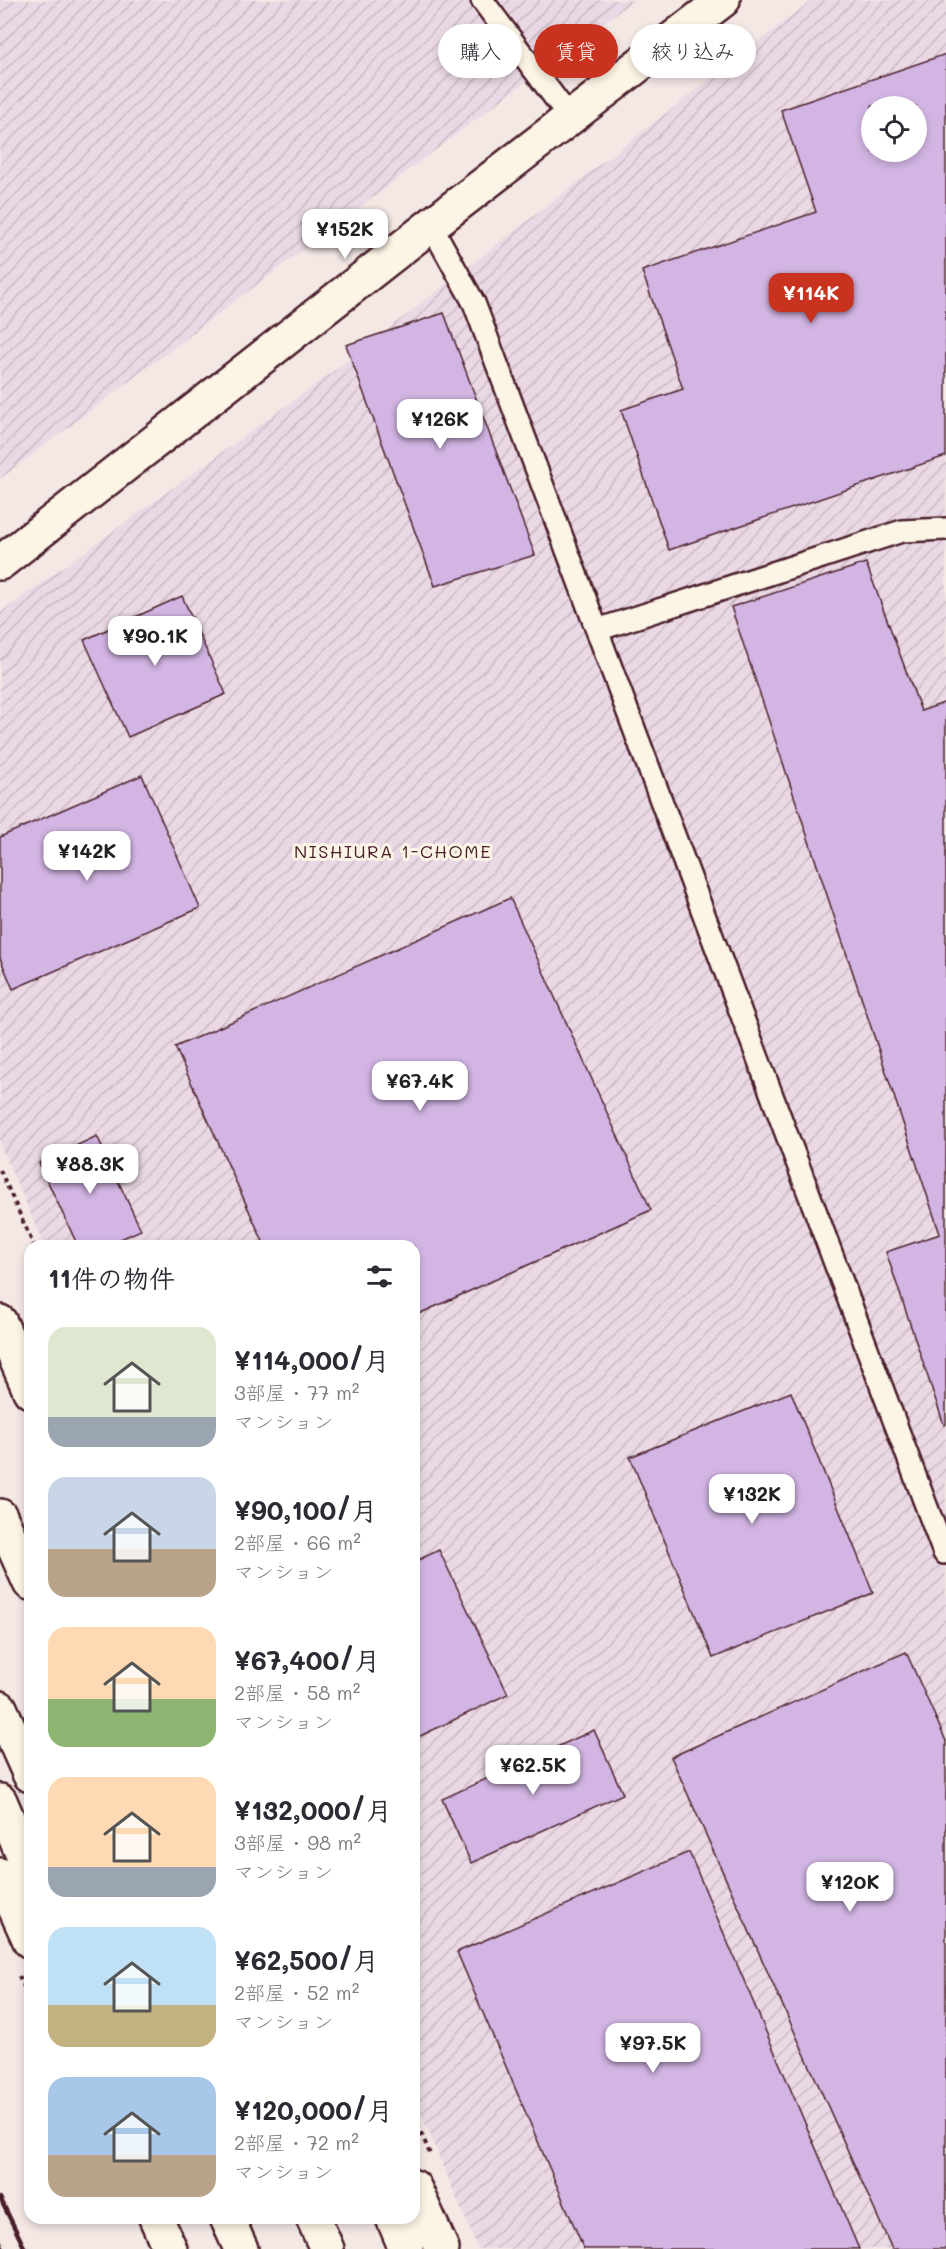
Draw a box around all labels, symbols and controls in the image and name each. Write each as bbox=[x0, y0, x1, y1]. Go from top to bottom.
chip: 購入 bbox=[438, 24, 522, 78]
chip: 賃貸 bbox=[534, 24, 618, 78]
chip: 絞り込み bbox=[630, 24, 756, 78]
map controls bbox=[861, 96, 927, 162]
button: locate bbox=[861, 96, 927, 162]
pin: ¥152K bbox=[303, 209, 387, 260]
text: ¥152K bbox=[316, 215, 374, 241]
pin: ¥114K bbox=[769, 273, 853, 324]
text: ¥114K bbox=[783, 279, 839, 305]
pin: ¥126K bbox=[398, 399, 482, 450]
text: ¥126K bbox=[411, 405, 469, 431]
pin: ¥90.1K bbox=[106, 616, 204, 667]
text: ¥90.1K bbox=[122, 622, 188, 648]
pin: ¥142K bbox=[45, 831, 129, 882]
text: ¥142K bbox=[58, 837, 116, 863]
district label: NISHIURA 1-CHOME bbox=[294, 839, 492, 863]
pin: ¥67.4K bbox=[371, 1061, 469, 1112]
text: ¥67.4K bbox=[386, 1067, 454, 1093]
pin: ¥88.3K bbox=[41, 1144, 139, 1195]
text: ¥88.3K bbox=[55, 1150, 125, 1176]
icon: filters bbox=[363, 1260, 396, 1293]
text: 11件の物件 bbox=[48, 1261, 175, 1295]
text: ¥114,000/月 bbox=[234, 1343, 390, 1377]
icon: home bbox=[96, 1351, 168, 1423]
text: 3部屋 · 77 m² bbox=[234, 1379, 359, 1405]
text: マンション bbox=[234, 1408, 333, 1434]
pin: ¥132K bbox=[710, 1474, 794, 1525]
text: ¥132K bbox=[723, 1480, 781, 1506]
text: ¥90,100/月 bbox=[234, 1493, 378, 1527]
icon: home bbox=[96, 1501, 168, 1573]
text: 2部屋 · 66 m² bbox=[234, 1529, 361, 1555]
text: マンション bbox=[234, 1558, 333, 1584]
text: ¥67,400/月 bbox=[234, 1643, 380, 1677]
icon: home bbox=[96, 1651, 168, 1723]
text: 2部屋 · 58 m² bbox=[234, 1679, 360, 1705]
text: マンション bbox=[234, 1708, 333, 1734]
pin: ¥62.5K bbox=[484, 1745, 582, 1796]
text: ¥62.5K bbox=[499, 1751, 567, 1777]
text: ¥132,000/月 bbox=[234, 1793, 392, 1827]
icon: home bbox=[96, 1801, 168, 1873]
text: 3部屋 · 98 m² bbox=[234, 1829, 361, 1855]
text: マンション bbox=[234, 1858, 333, 1884]
pin: ¥120K bbox=[808, 1862, 892, 1913]
text: ¥120K bbox=[820, 1868, 880, 1894]
text: ¥62,500/月 bbox=[234, 1943, 379, 1977]
icon: home bbox=[96, 1951, 168, 2023]
text: 2部屋 · 52 m² bbox=[234, 1979, 359, 2005]
text: マンション bbox=[234, 2008, 333, 2034]
pin: ¥97.5K bbox=[604, 2023, 702, 2074]
text: ¥97.5K bbox=[619, 2029, 687, 2055]
text: ¥120,000/月 bbox=[234, 2093, 393, 2127]
icon: home bbox=[96, 2101, 168, 2173]
text: 2部屋 · 72 m² bbox=[234, 2129, 359, 2155]
text: マンション bbox=[234, 2158, 333, 2184]

